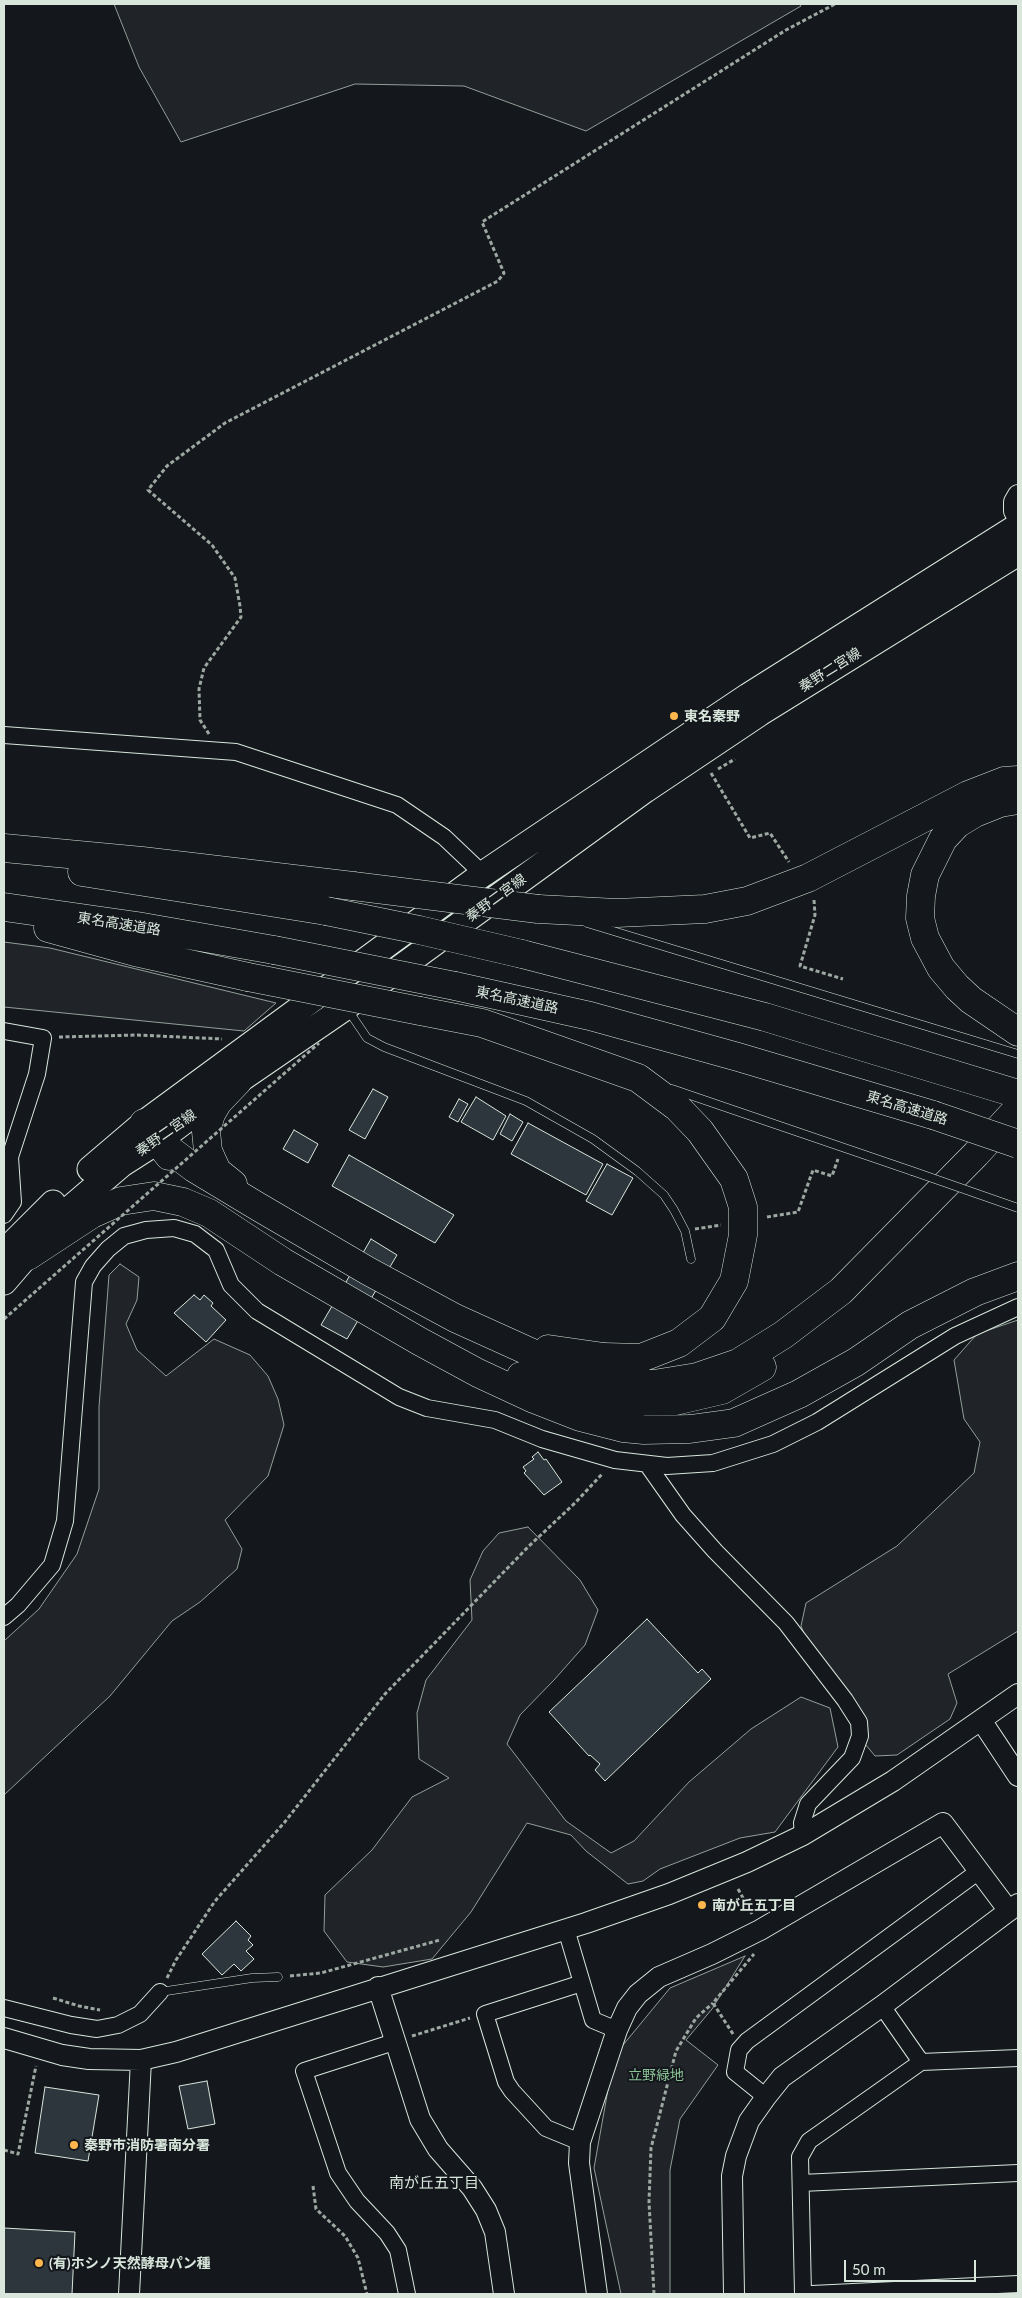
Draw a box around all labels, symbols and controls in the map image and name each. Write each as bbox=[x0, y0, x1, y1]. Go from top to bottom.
street label: 秦野二宮線 bbox=[796, 644, 864, 696]
place label: 東名秦野 bbox=[684, 708, 740, 724]
marker: 東名秦野 bbox=[668, 710, 680, 722]
street label: 秦野二宮線 bbox=[463, 871, 529, 925]
street label: 東名高速道路 bbox=[76, 909, 162, 939]
street label: 東名高速道路 bbox=[474, 983, 560, 1017]
street label: 東名高速道路 bbox=[864, 1088, 950, 1128]
street label: 秦野二宮線 bbox=[133, 1106, 199, 1160]
place label: 南が丘五丁目 bbox=[712, 1897, 796, 1913]
marker: 南が丘五丁目 bbox=[696, 1899, 708, 1911]
park label: 立野緑地 bbox=[628, 2067, 684, 2083]
place label: 秦野市消防署南分署 bbox=[84, 2137, 210, 2153]
marker: 秦野市消防署南分署 bbox=[68, 2139, 80, 2151]
district label: 南が丘五丁目 bbox=[389, 2174, 479, 2192]
scale bar bbox=[847, 2250, 980, 2282]
place label: (有)ホシノ天然酵母パン種 bbox=[49, 2255, 211, 2271]
marker: (有)ホシノ天然酵母パン種 bbox=[33, 2257, 45, 2269]
text: 50 m bbox=[852, 2260, 886, 2278]

